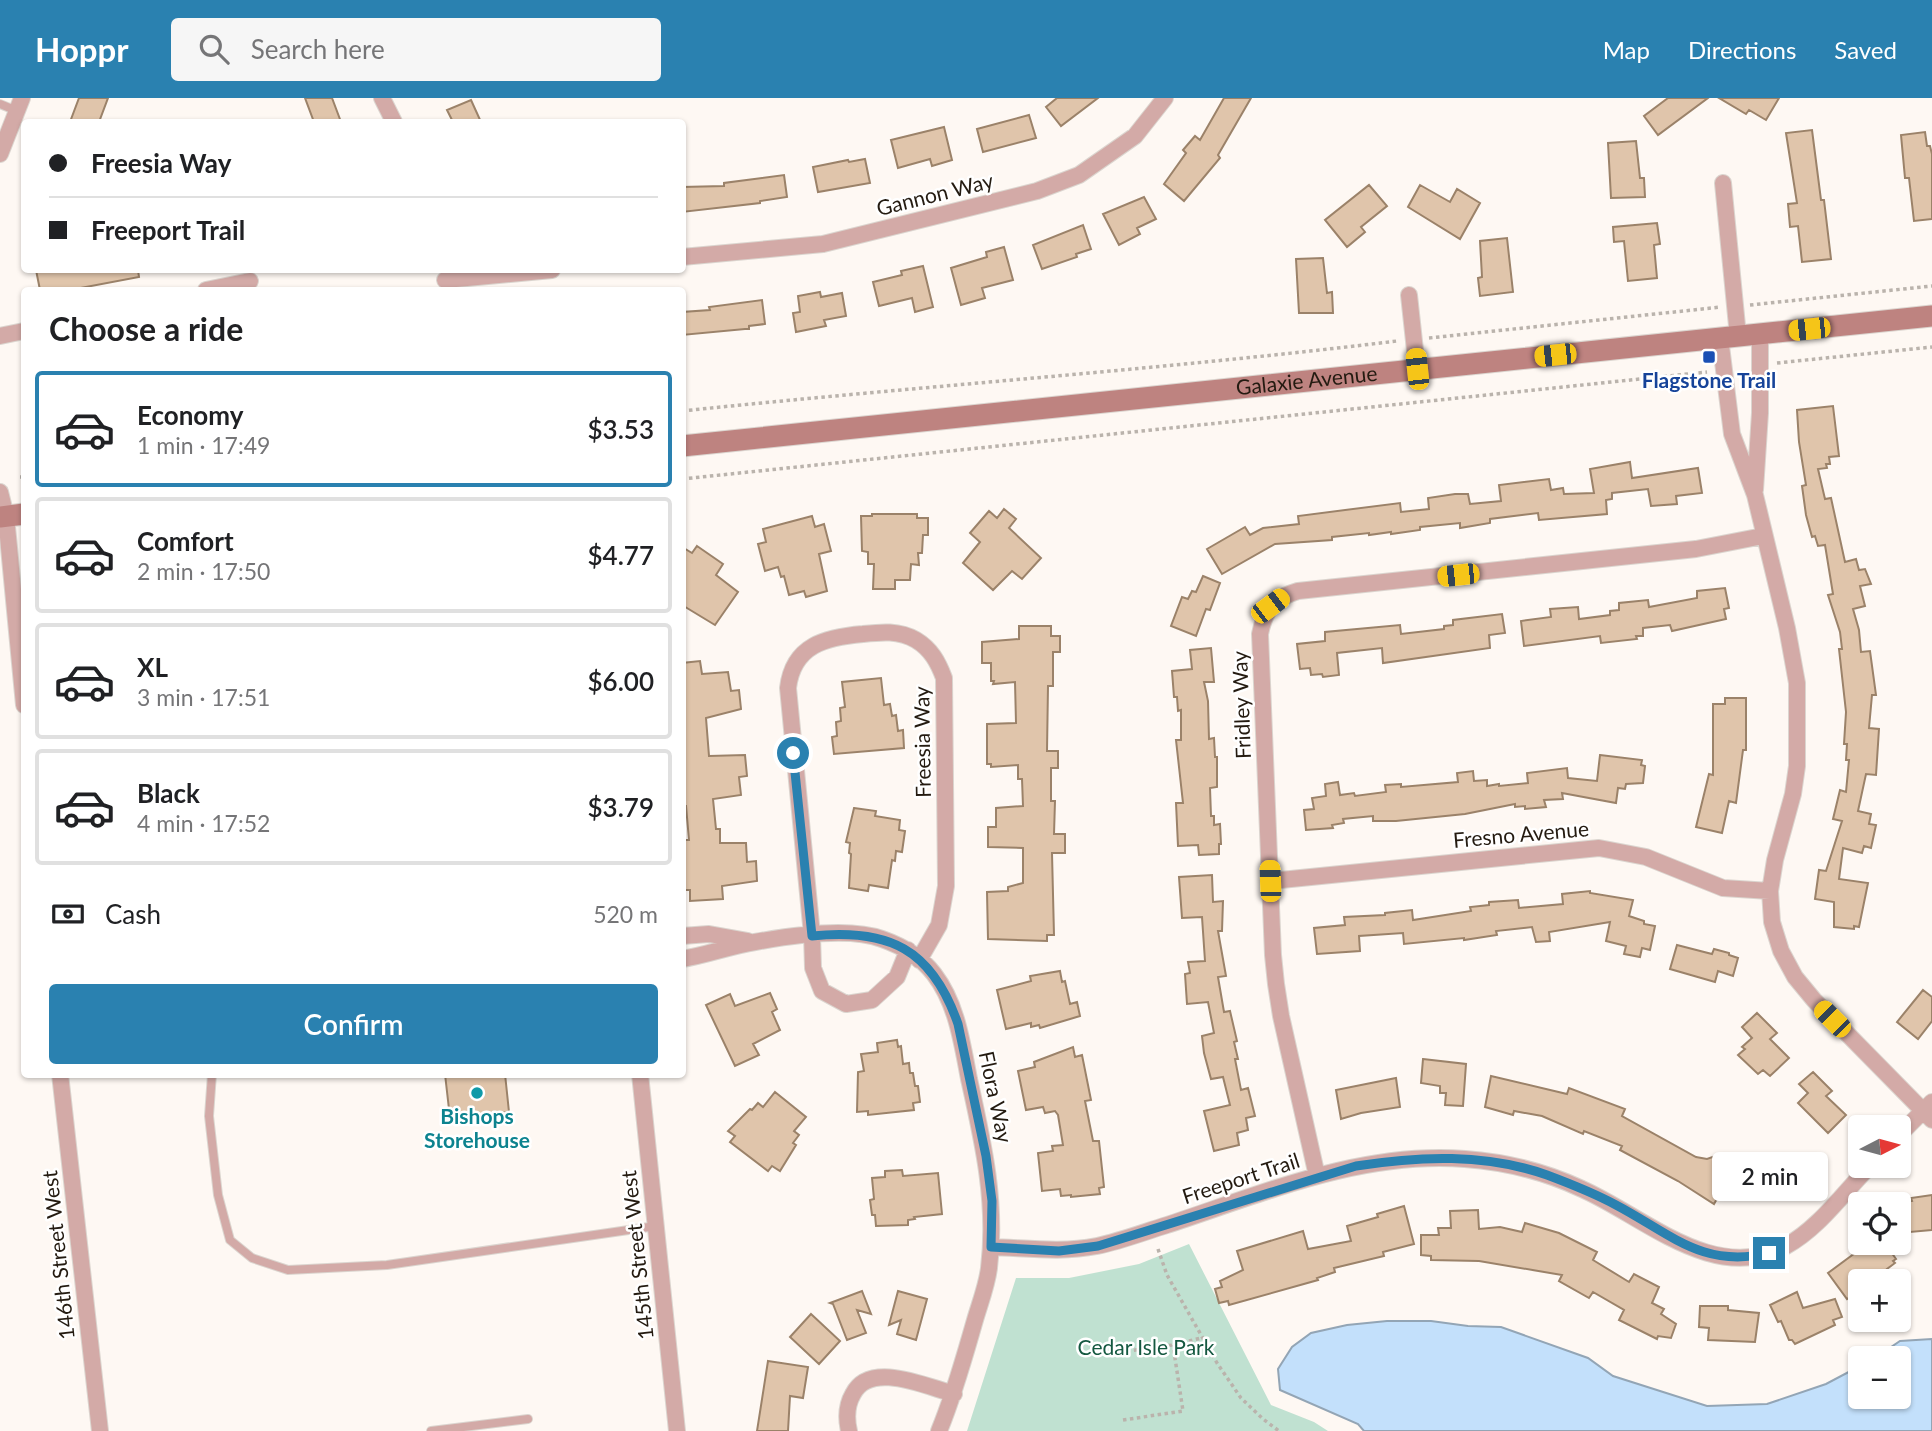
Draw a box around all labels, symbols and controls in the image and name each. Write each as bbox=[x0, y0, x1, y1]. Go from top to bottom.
search box bbox=[171, 18, 661, 81]
text: Hoppr bbox=[35, 29, 129, 69]
icon: search bbox=[195, 30, 233, 68]
text: Search here bbox=[251, 33, 385, 65]
text: Map bbox=[1603, 35, 1650, 64]
text: Directions bbox=[1688, 35, 1796, 64]
text: Saved bbox=[1834, 35, 1897, 64]
text: Freesia Way bbox=[91, 147, 231, 179]
street label: Gannon Way bbox=[874, 167, 996, 220]
text: Freeport Trail bbox=[91, 214, 245, 246]
text: Choose a ride bbox=[49, 309, 243, 348]
car bbox=[1788, 316, 1831, 342]
car bbox=[1534, 342, 1577, 368]
car bbox=[1405, 347, 1430, 391]
marker: Flagstone Trail bbox=[1701, 349, 1717, 365]
street label: Galaxie Avenue bbox=[1235, 360, 1378, 399]
place label: Flagstone Trail bbox=[1642, 367, 1776, 392]
icon: car bbox=[53, 398, 116, 461]
text: Economy bbox=[137, 399, 243, 431]
text: $3.53 bbox=[588, 413, 654, 445]
text: 1 min · 17:49 bbox=[137, 431, 270, 459]
icon: car bbox=[53, 524, 116, 587]
text: Comfort bbox=[137, 525, 234, 557]
text: $4.77 bbox=[588, 539, 654, 571]
text: 2 min · 17:50 bbox=[137, 557, 270, 585]
car bbox=[1437, 562, 1480, 588]
car bbox=[1247, 585, 1294, 627]
icon: car bbox=[53, 650, 116, 713]
street label: Fridley Way bbox=[1226, 650, 1255, 760]
text: XL bbox=[137, 651, 168, 683]
text: $6.00 bbox=[588, 665, 654, 697]
text: 3 min · 17:51 bbox=[137, 683, 270, 711]
street label: Freesia Way bbox=[908, 686, 935, 798]
route start bbox=[777, 737, 809, 769]
icon: car bbox=[53, 776, 116, 839]
text: Black bbox=[137, 777, 200, 809]
text: $3.79 bbox=[588, 791, 654, 823]
text: 4 min · 17:52 bbox=[137, 809, 270, 837]
street label: Fresno Avenue bbox=[1452, 815, 1590, 852]
car bbox=[1259, 860, 1282, 902]
icon: cash bbox=[49, 895, 87, 933]
text: Cash bbox=[105, 898, 161, 930]
text: 520 m bbox=[593, 900, 658, 928]
button: Confirm bbox=[49, 984, 658, 1064]
car bbox=[1810, 997, 1855, 1041]
street label: Flora Way bbox=[975, 1049, 1018, 1145]
marker: Bishops Storehouse bbox=[469, 1085, 485, 1101]
place label: Bishops Storehouse bbox=[424, 1103, 530, 1152]
north arrow bbox=[1848, 1115, 1911, 1178]
map controls bbox=[1848, 1115, 1911, 1409]
street label: Freeport Trail bbox=[1179, 1147, 1302, 1208]
callout: 2 min bbox=[1711, 1152, 1827, 1200]
text: 2 min bbox=[1742, 1162, 1798, 1190]
street label: 146th Street West bbox=[36, 1169, 79, 1341]
street label: 145th Street West bbox=[615, 1169, 658, 1341]
button: locate bbox=[1848, 1192, 1911, 1255]
route end bbox=[1753, 1237, 1785, 1269]
button: + bbox=[1848, 1269, 1911, 1332]
park label: Cedar Isle Park bbox=[1078, 1334, 1215, 1359]
button: − bbox=[1848, 1346, 1911, 1409]

